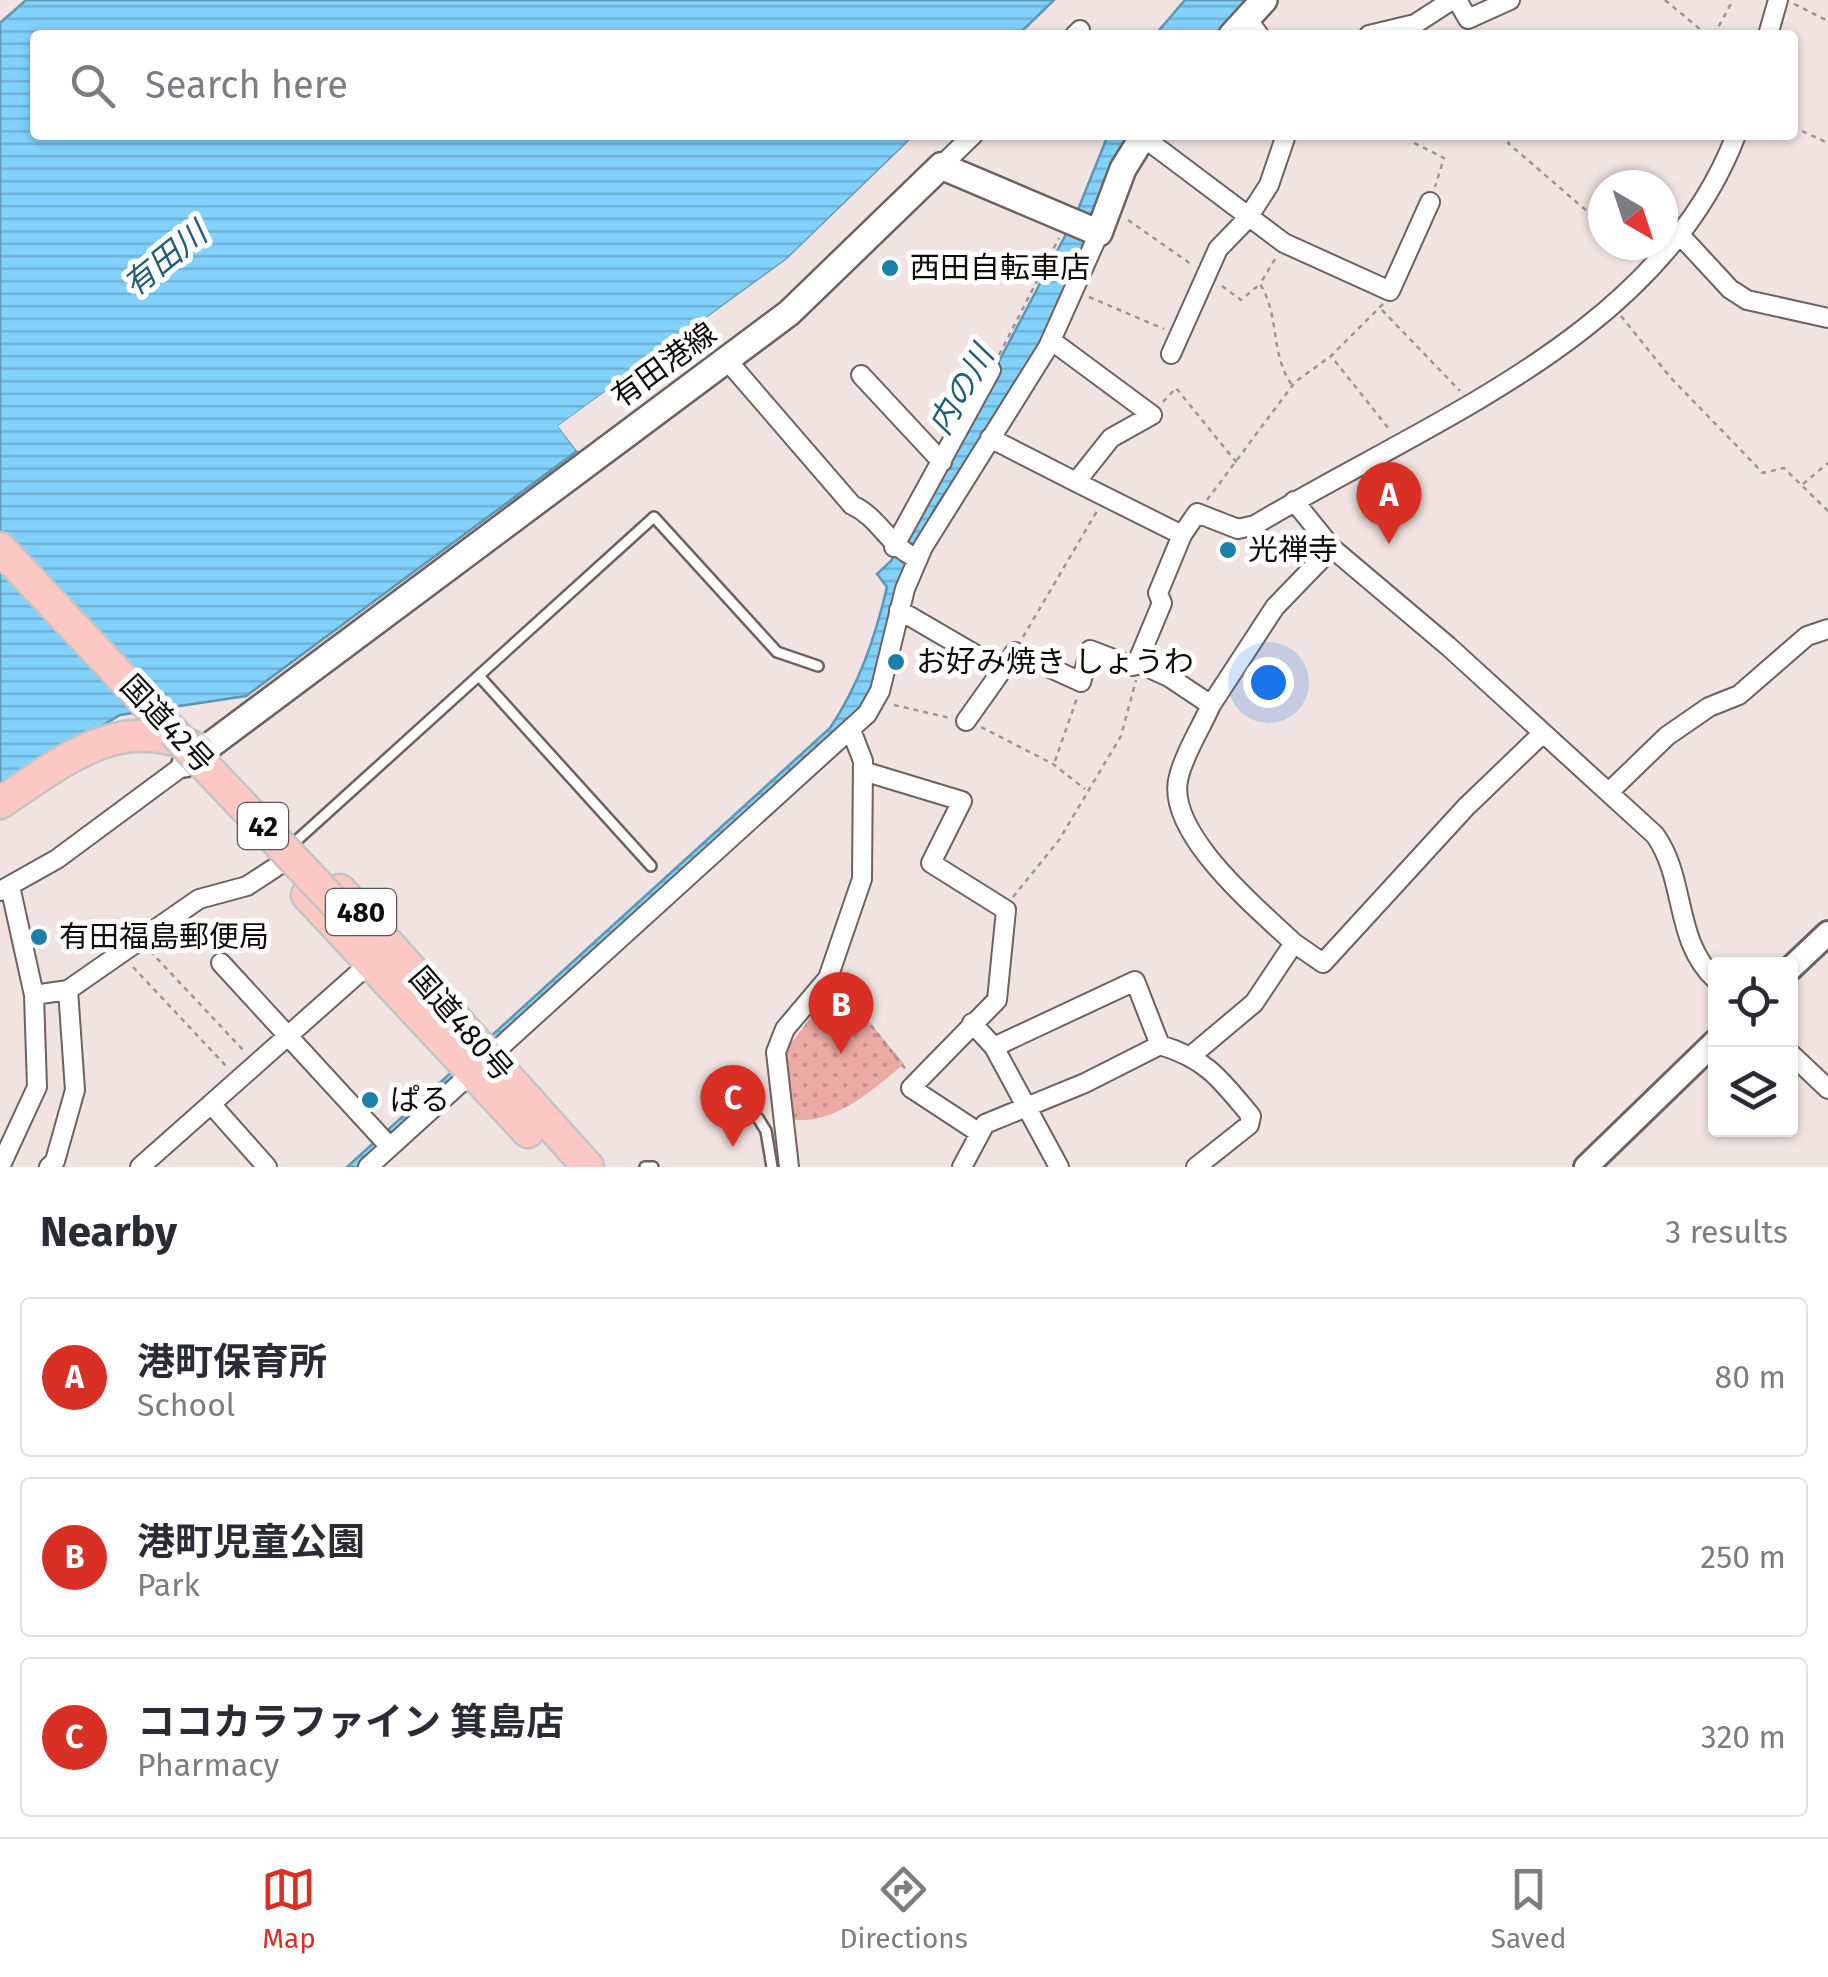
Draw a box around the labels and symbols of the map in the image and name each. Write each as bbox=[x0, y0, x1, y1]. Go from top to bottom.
north arrow bbox=[1588, 170, 1678, 260]
water label: 有田川 bbox=[116, 212, 217, 304]
place label: 西田自転車店 bbox=[910, 250, 1090, 286]
marker: 西田自転車店 bbox=[879, 257, 901, 279]
street label: 有田港線 bbox=[605, 315, 723, 415]
water label: 内の川 bbox=[921, 336, 1003, 441]
pin: A bbox=[1356, 462, 1422, 544]
place label: 光禅寺 bbox=[1248, 532, 1338, 568]
marker: 光禅寺 bbox=[1217, 539, 1239, 561]
place label: お好み焼き しょうわ bbox=[916, 644, 1194, 680]
marker: お好み焼き しょうわ bbox=[885, 651, 907, 673]
your location bbox=[1243, 657, 1294, 708]
street label: 国道42号 bbox=[113, 668, 221, 780]
road number: 42 bbox=[238, 803, 288, 849]
road number: 480 bbox=[326, 889, 396, 935]
place label: 有田福島郵便局 bbox=[59, 919, 269, 955]
marker: 有田福島郵便局 bbox=[28, 926, 50, 948]
street label: 国道480号 bbox=[402, 960, 520, 1088]
pin: B bbox=[808, 972, 874, 1054]
pin: C bbox=[700, 1064, 766, 1147]
place label: ぱる bbox=[390, 1082, 450, 1118]
marker: ぱる bbox=[359, 1089, 381, 1111]

